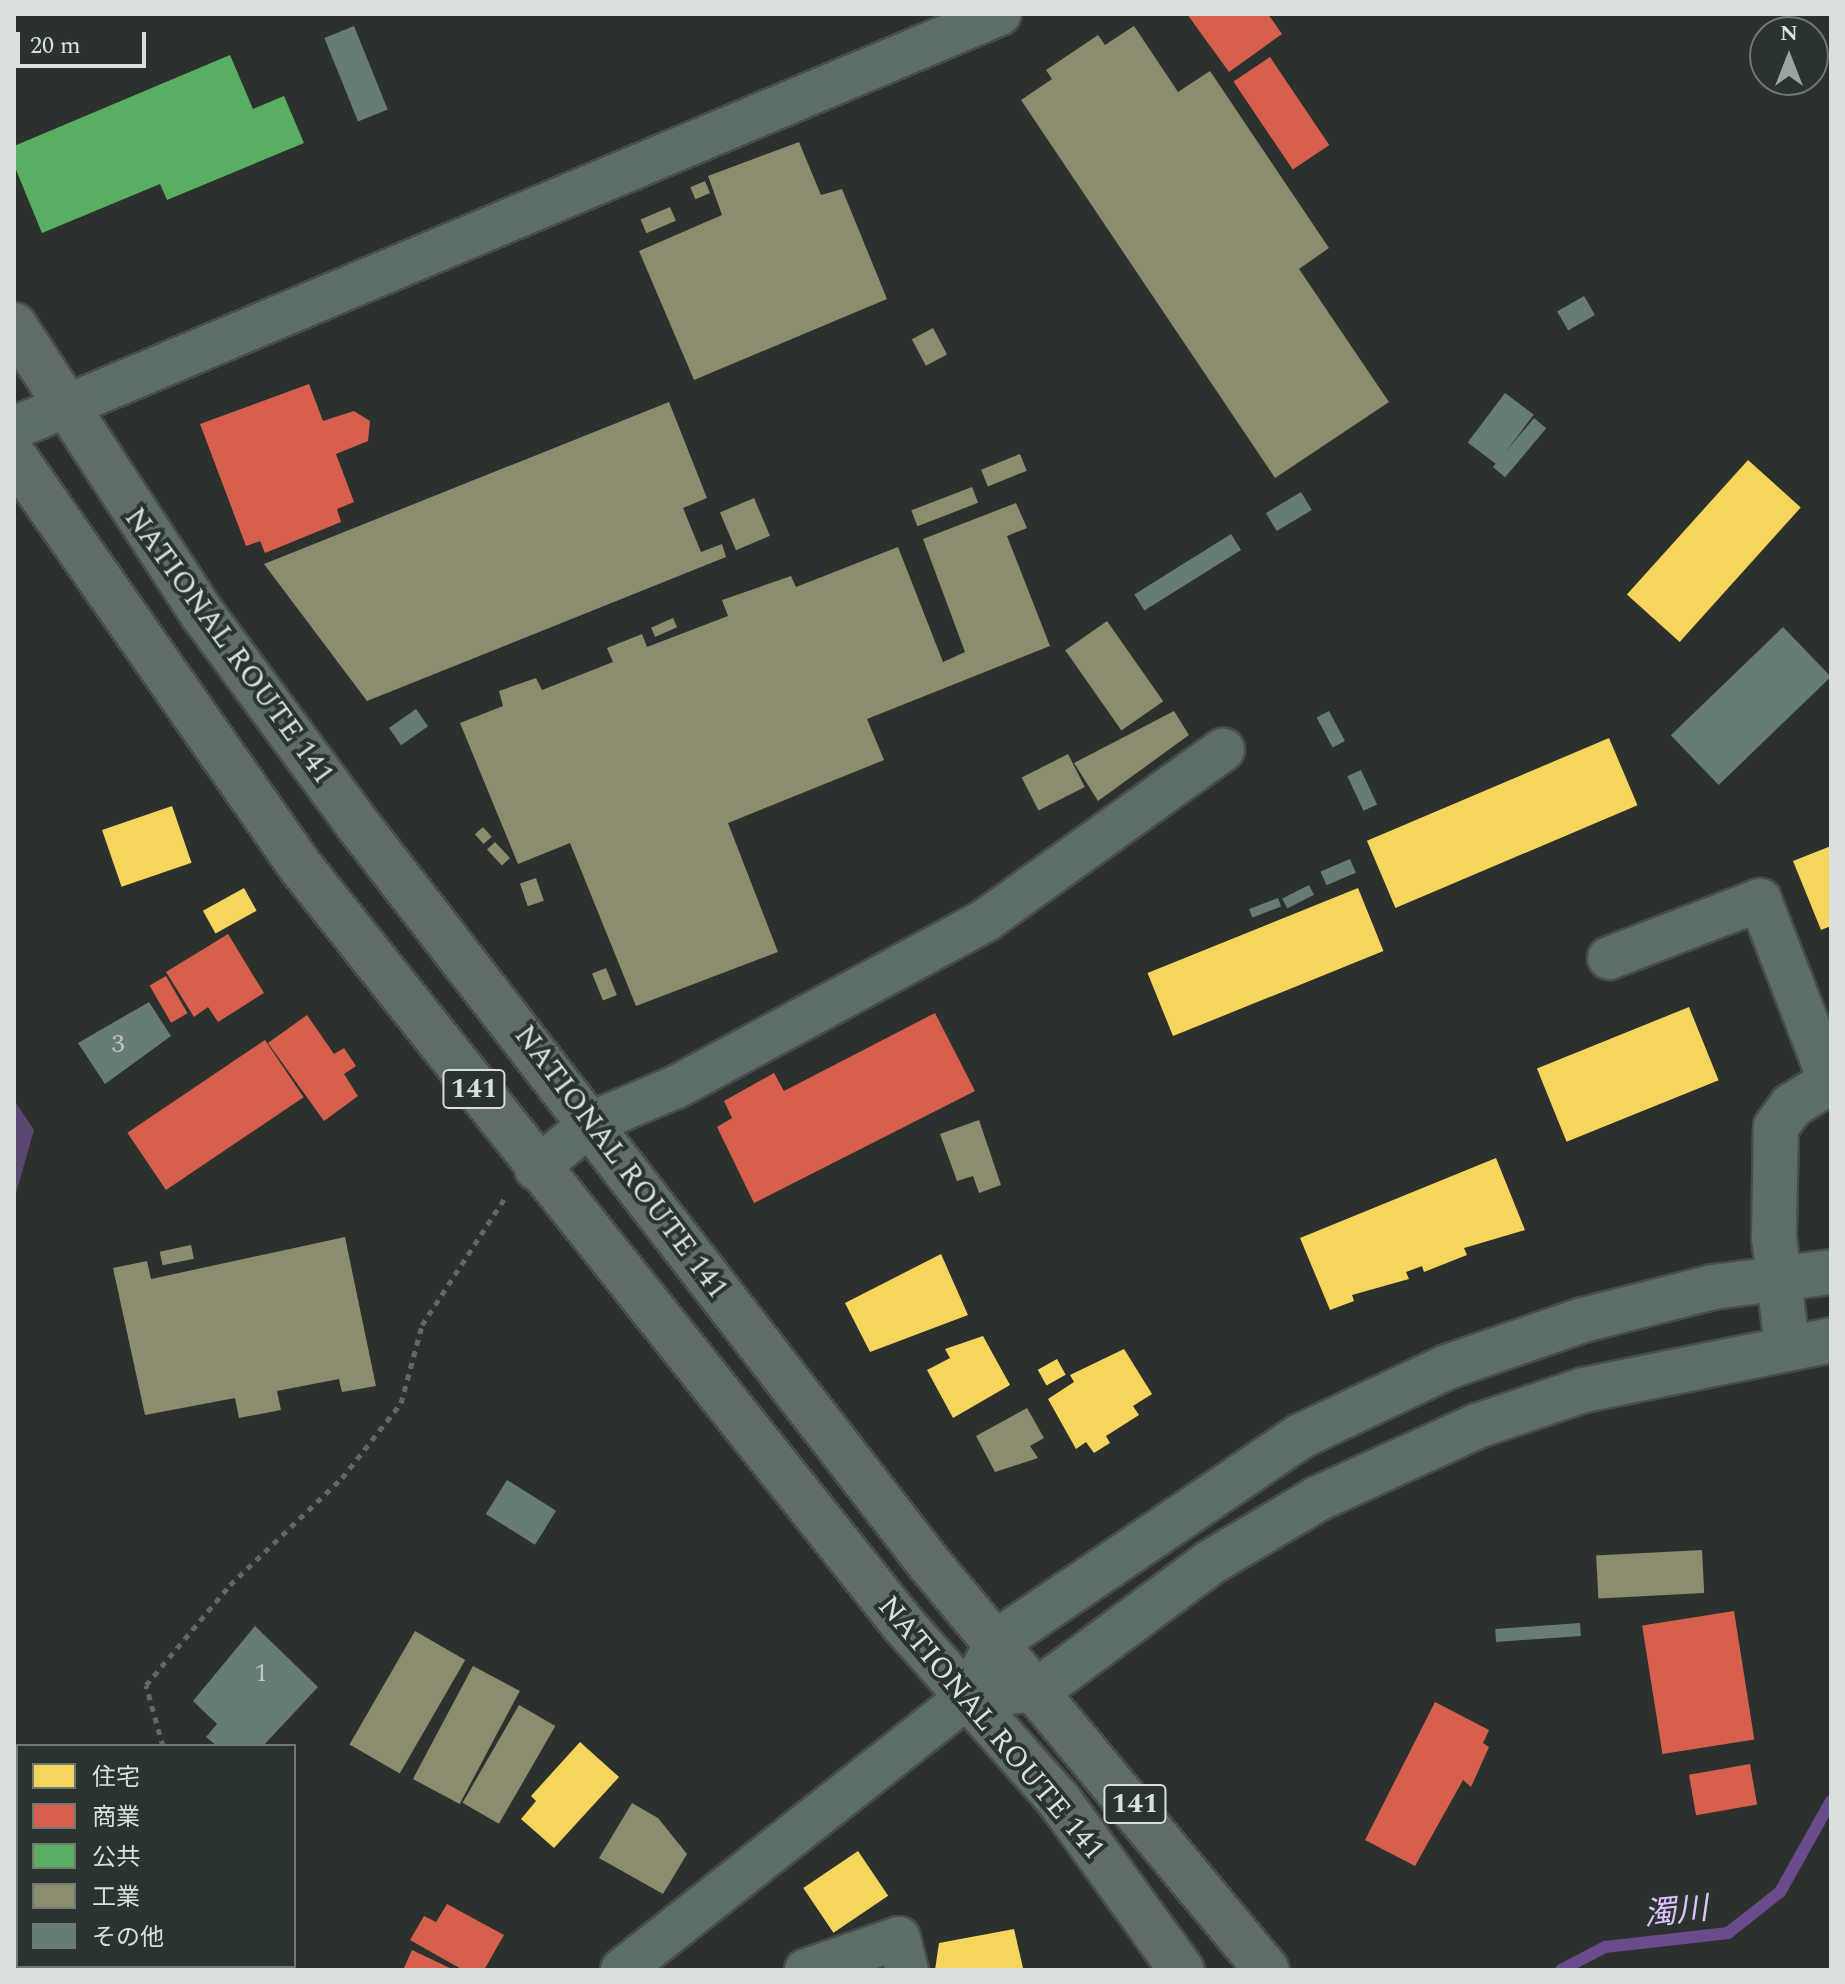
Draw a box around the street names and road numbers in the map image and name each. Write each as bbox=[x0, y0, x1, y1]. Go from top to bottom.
street label: NATIONAL ROUTE 141 bbox=[117, 501, 341, 791]
street label: NATIONAL ROUTE 141 bbox=[506, 1018, 736, 1306]
road number: 141 bbox=[442, 1065, 506, 1113]
street label: NATIONAL ROUTE 141 bbox=[870, 1589, 1112, 1867]
road number: 141 bbox=[1103, 1780, 1167, 1828]

